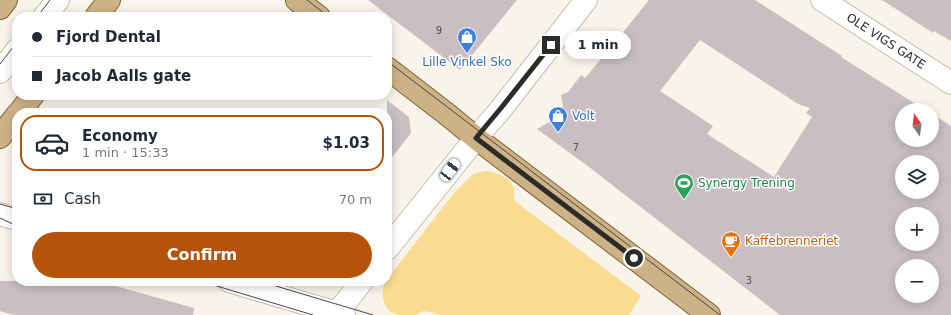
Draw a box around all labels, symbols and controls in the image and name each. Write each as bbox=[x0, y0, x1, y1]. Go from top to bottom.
street label: OLE VIGS GATE bbox=[844, 10, 928, 72]
house number: 9 bbox=[436, 25, 442, 36]
shop icon: Lille Vinkel Sko bbox=[456, 26, 478, 54]
text: Fjord Dental bbox=[56, 28, 161, 46]
callout: 1 min bbox=[565, 31, 631, 59]
route end bbox=[542, 36, 560, 54]
text: 1 min bbox=[578, 37, 618, 52]
place label: Lille Vinkel Sko bbox=[422, 55, 512, 69]
text: Jacob Aalls gate bbox=[56, 67, 191, 85]
north arrow bbox=[895, 103, 939, 147]
map controls bbox=[895, 103, 939, 303]
shop icon: Volt bbox=[547, 105, 569, 133]
place label: Volt bbox=[572, 109, 595, 123]
icon: car bbox=[34, 125, 70, 161]
text: Economy bbox=[82, 127, 158, 145]
text: $1.03 bbox=[323, 134, 370, 152]
house number: 7 bbox=[573, 142, 579, 153]
text: 1 min · 15:33 bbox=[82, 145, 169, 160]
button: layers bbox=[895, 155, 939, 199]
car bbox=[438, 157, 462, 183]
sports icon: Synergy Trening bbox=[673, 172, 695, 200]
place label: Synergy Trening bbox=[698, 176, 795, 190]
icon: cash bbox=[32, 188, 54, 210]
text: Cash bbox=[64, 190, 101, 208]
text: 70 m bbox=[339, 192, 372, 207]
button: + bbox=[895, 207, 939, 251]
cafe icon: Kaffebrenneriet bbox=[720, 230, 742, 258]
button: Confirm bbox=[32, 232, 372, 278]
place label: Kaffebrenneriet bbox=[745, 234, 839, 248]
route start bbox=[625, 249, 643, 267]
button: − bbox=[895, 259, 939, 303]
house number: 3 bbox=[746, 275, 752, 286]

